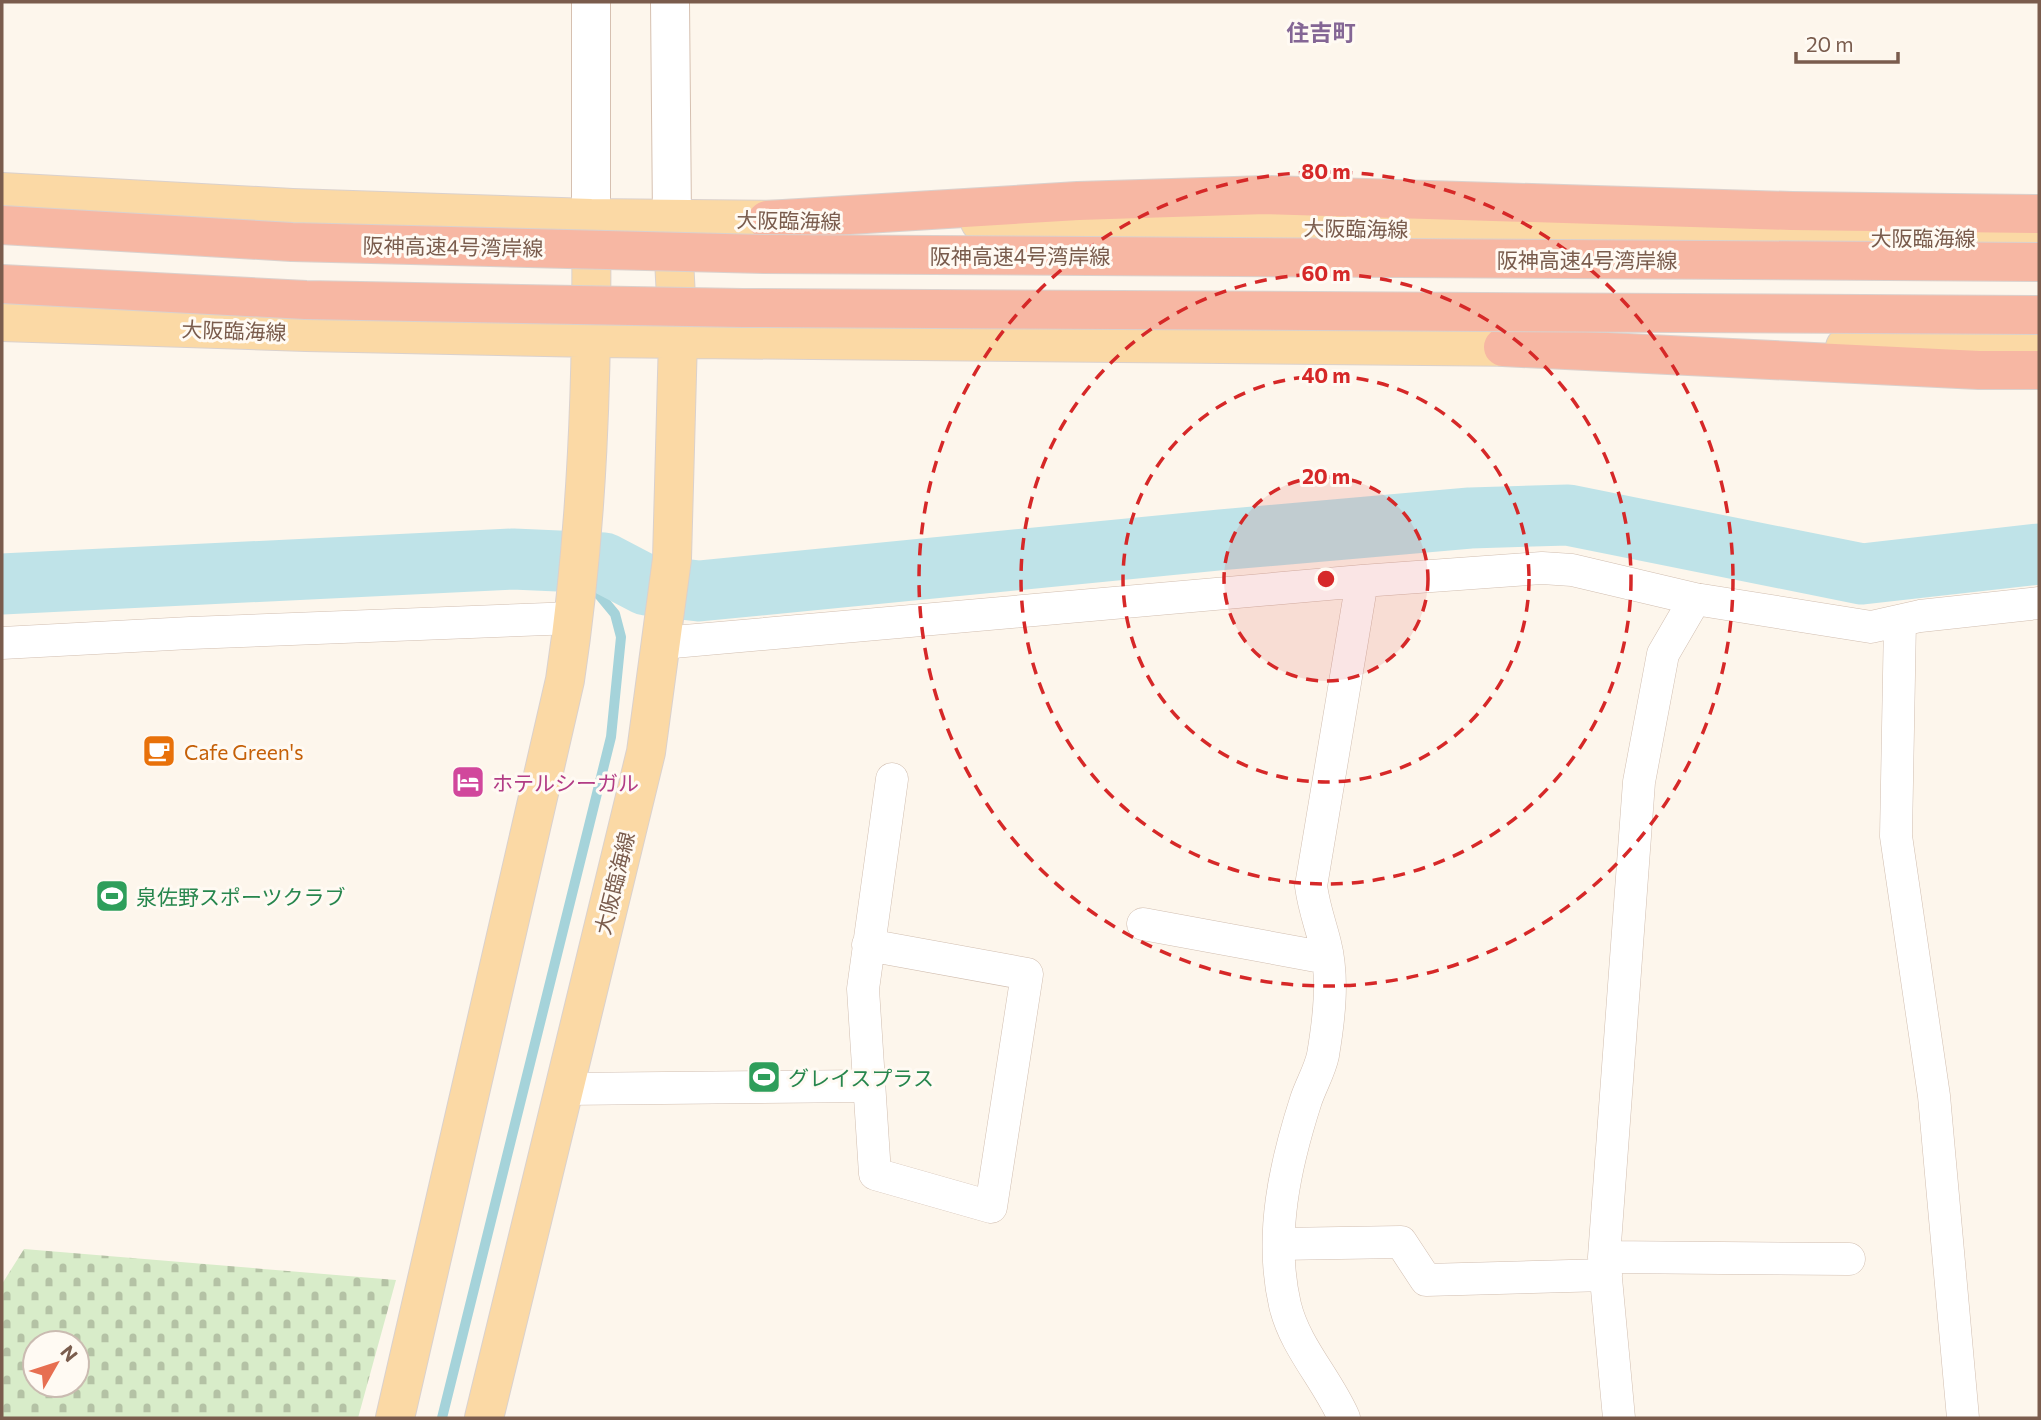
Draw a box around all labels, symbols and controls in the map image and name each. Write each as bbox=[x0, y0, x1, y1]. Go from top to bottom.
district label: 住吉町 bbox=[1287, 18, 1356, 46]
scale bar bbox=[1796, 21, 1898, 65]
text: 20 m bbox=[1806, 31, 1854, 56]
text: 80 m bbox=[1301, 158, 1351, 183]
street label: 大阪臨海線 bbox=[736, 207, 842, 233]
street label: 大阪臨海線 bbox=[1303, 215, 1409, 241]
street label: 大阪臨海線 bbox=[1871, 225, 1976, 250]
street label: 阪神高速4号湾岸線 bbox=[362, 232, 544, 260]
street label: 阪神高速4号湾岸線 bbox=[930, 243, 1110, 268]
street label: 阪神高速4号湾岸線 bbox=[1497, 247, 1677, 272]
text: 60 m bbox=[1301, 260, 1351, 285]
street label: 大阪臨海線 bbox=[181, 316, 287, 344]
text: 40 m bbox=[1301, 362, 1351, 387]
text: 20 m bbox=[1302, 463, 1350, 488]
centre of rings bbox=[1314, 567, 1338, 591]
cafe icon: Cafe Green's bbox=[140, 732, 178, 770]
place label: Cafe Green's bbox=[184, 739, 304, 764]
hotel icon: ホテルシーガル bbox=[449, 763, 487, 801]
place label: ホテルシーガル bbox=[492, 770, 639, 795]
street label: 大阪臨海線 bbox=[589, 829, 639, 937]
sports icon: 泉佐野スポーツクラブ bbox=[93, 877, 131, 915]
place label: 泉佐野スポーツクラブ bbox=[136, 884, 346, 909]
sports icon: グレイスプラス bbox=[745, 1058, 783, 1096]
place label: グレイスプラス bbox=[788, 1065, 934, 1090]
north arrow bbox=[21, 1329, 91, 1399]
text: N bbox=[56, 1340, 83, 1366]

